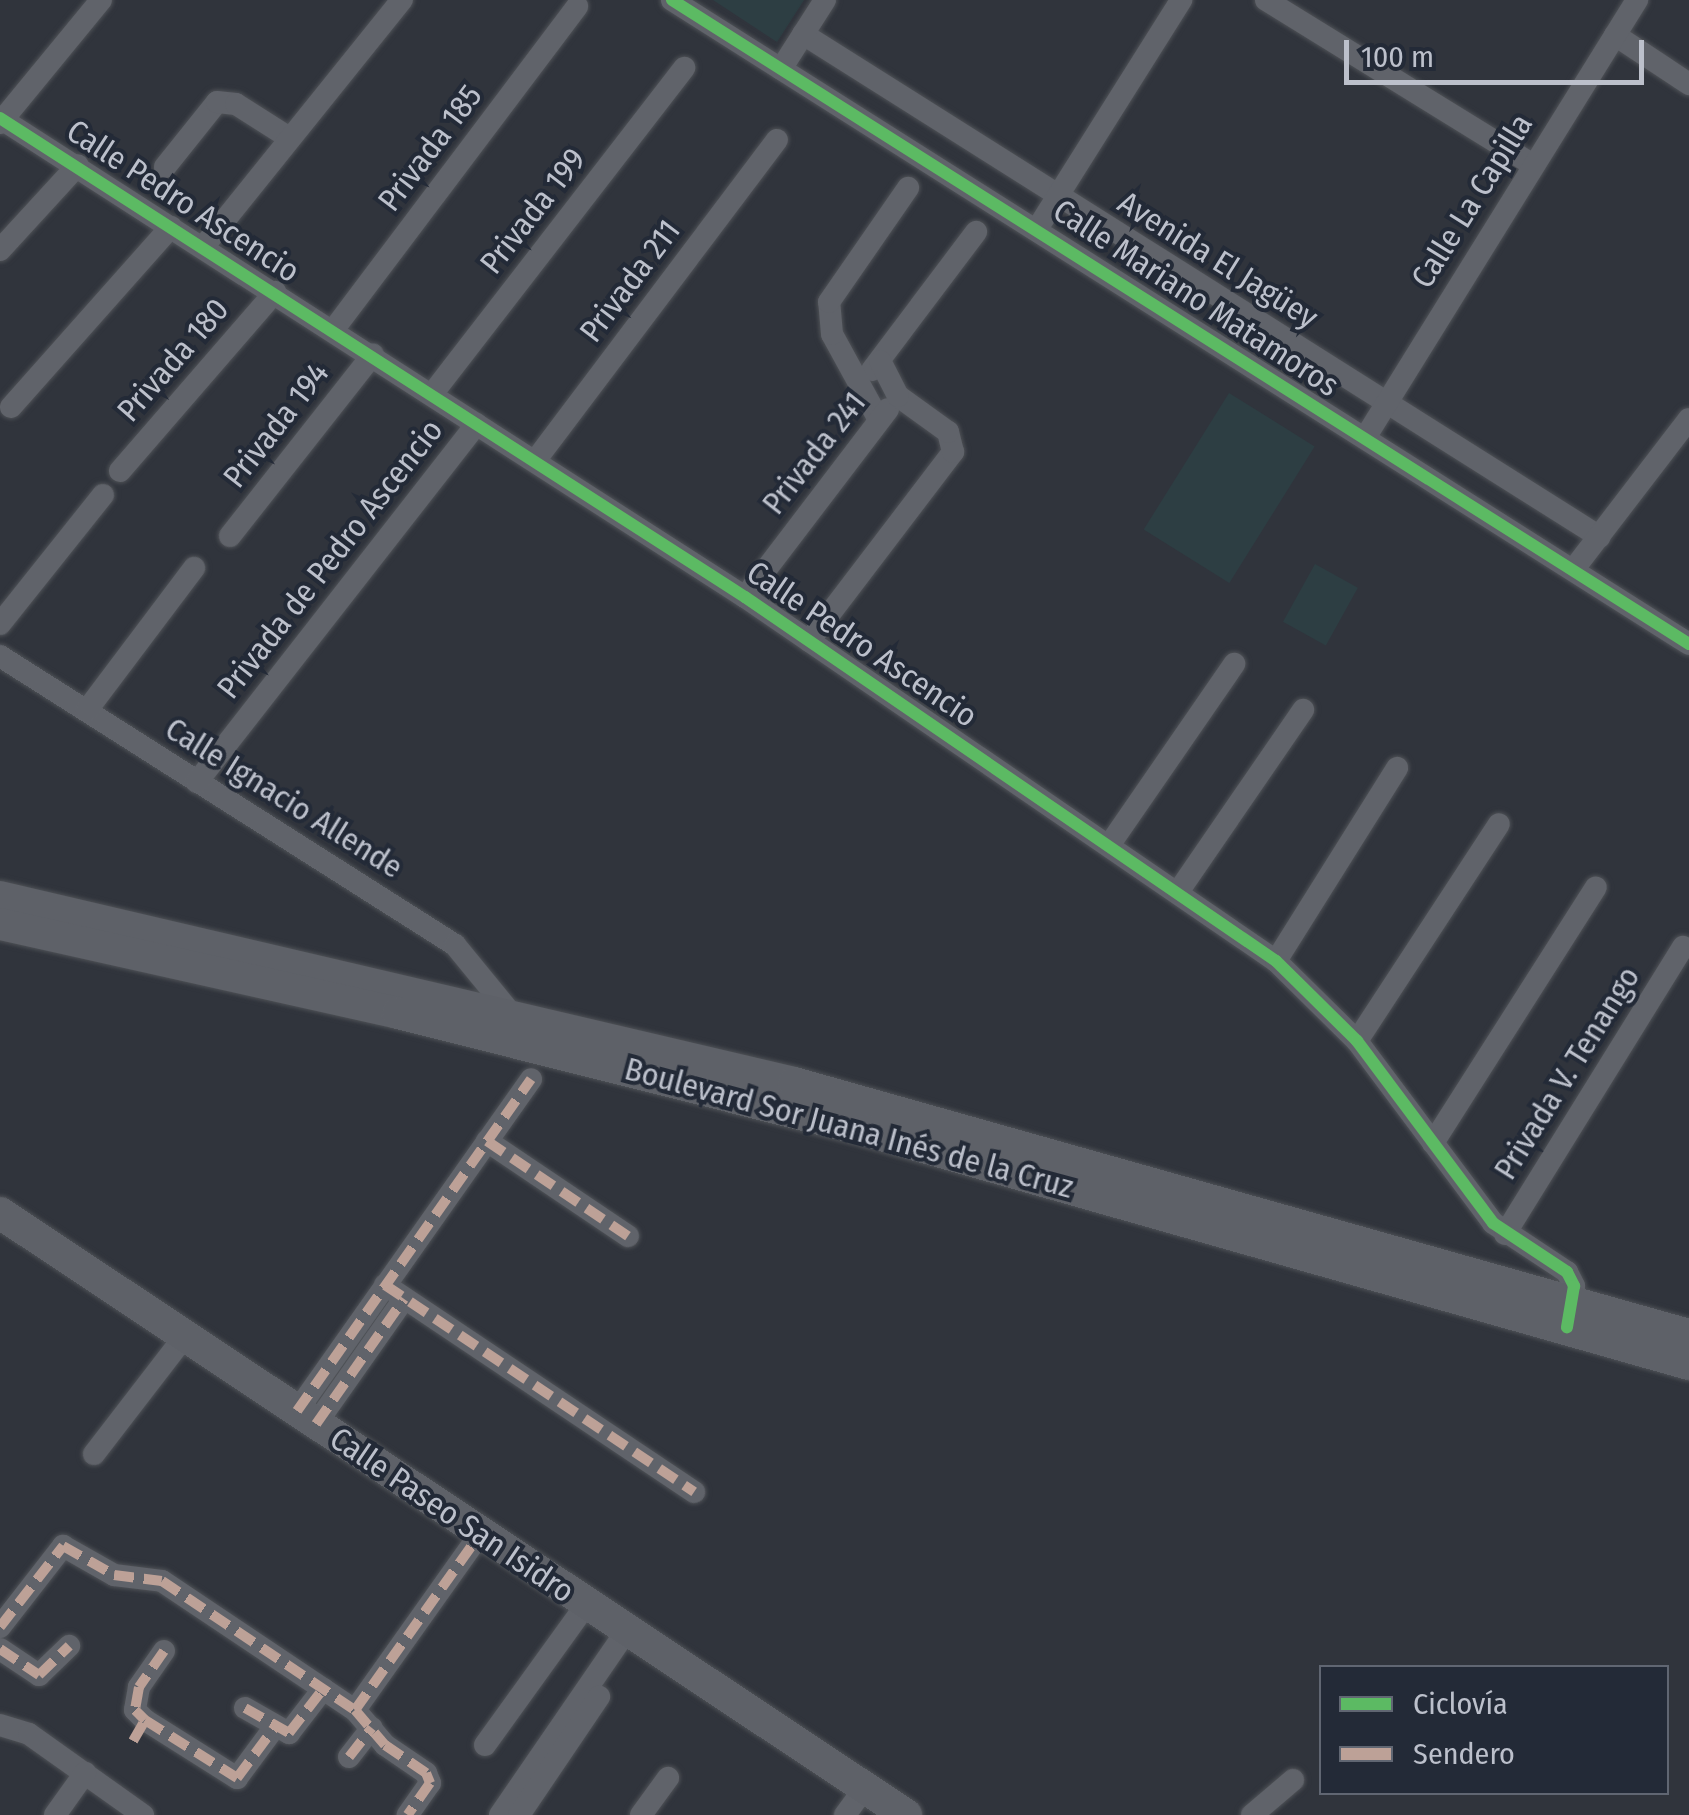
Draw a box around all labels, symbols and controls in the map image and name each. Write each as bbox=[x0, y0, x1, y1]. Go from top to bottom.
scale bar bbox=[1349, 20, 1649, 82]
text: 100 m bbox=[1361, 39, 1434, 75]
street label: Privada 185 bbox=[370, 77, 490, 219]
street label: Calle La Capilla bbox=[1403, 107, 1541, 295]
street label: Calle Pedro Ascencio bbox=[60, 111, 306, 291]
street label: Privada 199 bbox=[472, 141, 594, 281]
street label: Avenida El Jagüey bbox=[1111, 183, 1325, 337]
street label: Calle Mariano Matamoros bbox=[1046, 191, 1346, 405]
street label: Privada 211 bbox=[572, 212, 688, 350]
street label: Privada 180 bbox=[109, 291, 237, 429]
street label: Privada 194 bbox=[215, 355, 337, 495]
street label: Privada 241 bbox=[754, 384, 874, 522]
street label: Privada de Pedro Ascencio bbox=[209, 412, 451, 706]
street label: Calle Pedro Ascencio bbox=[740, 553, 984, 735]
street label: Calle Ignacio Allende bbox=[158, 709, 410, 887]
street label: Privada V. Tenango bbox=[1486, 959, 1648, 1187]
street label: Boulevard Sor Juana Inés de la Cruz bbox=[621, 1050, 1077, 1206]
street label: Calle Paseo San Isidro bbox=[323, 1419, 581, 1611]
legend bbox=[1319, 1665, 1669, 1795]
text: Ciclovía bbox=[1413, 1686, 1508, 1722]
text: Sendero bbox=[1413, 1736, 1515, 1772]

